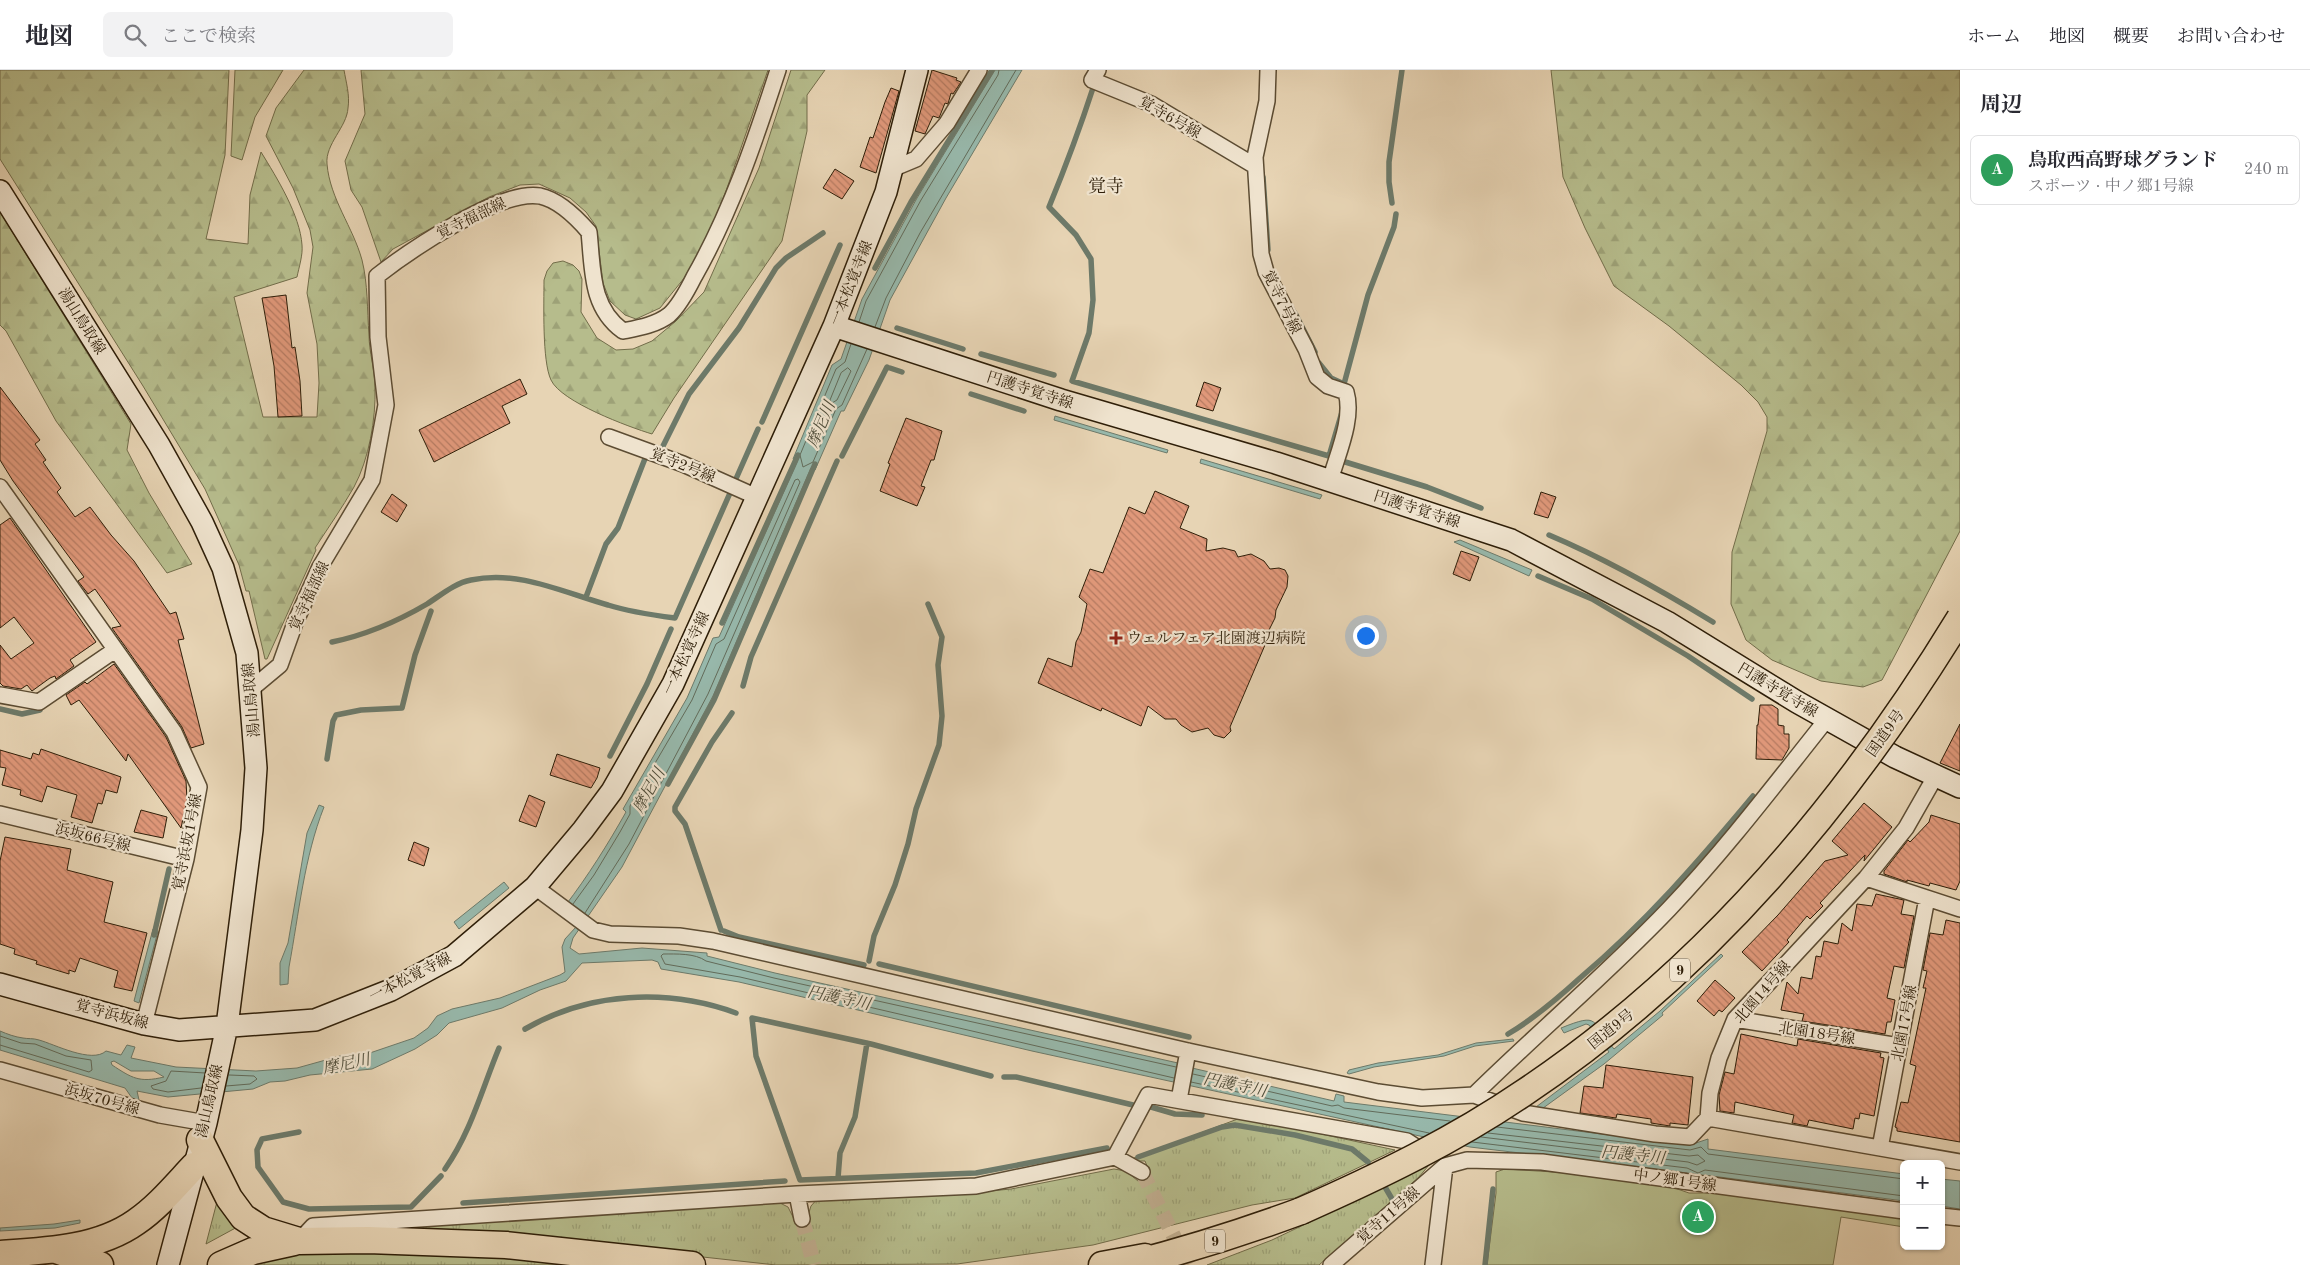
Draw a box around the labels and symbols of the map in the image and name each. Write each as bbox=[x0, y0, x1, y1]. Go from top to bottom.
street label: 覚寺6号線 bbox=[1136, 93, 1204, 142]
district label: 覚寺 bbox=[1088, 176, 1124, 196]
street label: 覚寺福部線 bbox=[434, 194, 509, 243]
street label: 一本松覚寺線 bbox=[827, 238, 876, 328]
street label: 覚寺7号線 bbox=[1259, 268, 1304, 337]
street label: 湯山鳥取線 bbox=[54, 285, 109, 358]
street label: 円護寺覚寺線 bbox=[984, 368, 1075, 412]
water label: 摩尼川 bbox=[803, 397, 839, 450]
street label: 覚寺2号線 bbox=[648, 445, 718, 486]
street label: 円護寺覚寺線 bbox=[1371, 487, 1462, 531]
street label: 覚寺福部線 bbox=[286, 559, 333, 634]
street label: 一本松覚寺線 bbox=[660, 609, 713, 698]
your location bbox=[1353, 623, 1379, 649]
place label: ウェルフェア北園渡辺病院 bbox=[1127, 630, 1306, 647]
marker: ウェルフェア北園渡辺病院 bbox=[1109, 631, 1123, 645]
street label: 円護寺覚寺線 bbox=[1735, 660, 1821, 721]
street label: 湯山鳥取線 bbox=[240, 662, 263, 738]
street label: 国道9号 bbox=[1863, 706, 1908, 760]
water label: 摩尼川 bbox=[629, 763, 669, 816]
street label: 覚寺浜坂1号線 bbox=[170, 792, 205, 892]
street label: 浜坂66号線 bbox=[53, 820, 132, 855]
street label: 一本松覚寺線 bbox=[366, 949, 454, 1005]
road number: 9 bbox=[1670, 958, 1690, 982]
street label: 北園14号線 bbox=[1731, 958, 1794, 1027]
water label: 円護寺川 bbox=[806, 983, 874, 1014]
street label: 北園17号線 bbox=[1889, 983, 1920, 1063]
street label: 覚寺浜坂線 bbox=[73, 997, 150, 1032]
street label: 国道9号 bbox=[1585, 1006, 1638, 1053]
street label: 北園18号線 bbox=[1777, 1019, 1856, 1048]
water label: 摩尼川 bbox=[321, 1050, 374, 1078]
street label: 湯山鳥取線 bbox=[193, 1063, 226, 1140]
water label: 円護寺川 bbox=[1202, 1070, 1270, 1101]
street label: 浜坂70号線 bbox=[62, 1081, 141, 1118]
water label: 円護寺川 bbox=[1600, 1143, 1668, 1167]
street label: 中ノ郷1号線 bbox=[1632, 1166, 1718, 1195]
street label: 覚寺11号線 bbox=[1354, 1184, 1423, 1247]
pin: A bbox=[1682, 1198, 1714, 1236]
road number: 9 bbox=[1205, 1230, 1225, 1252]

